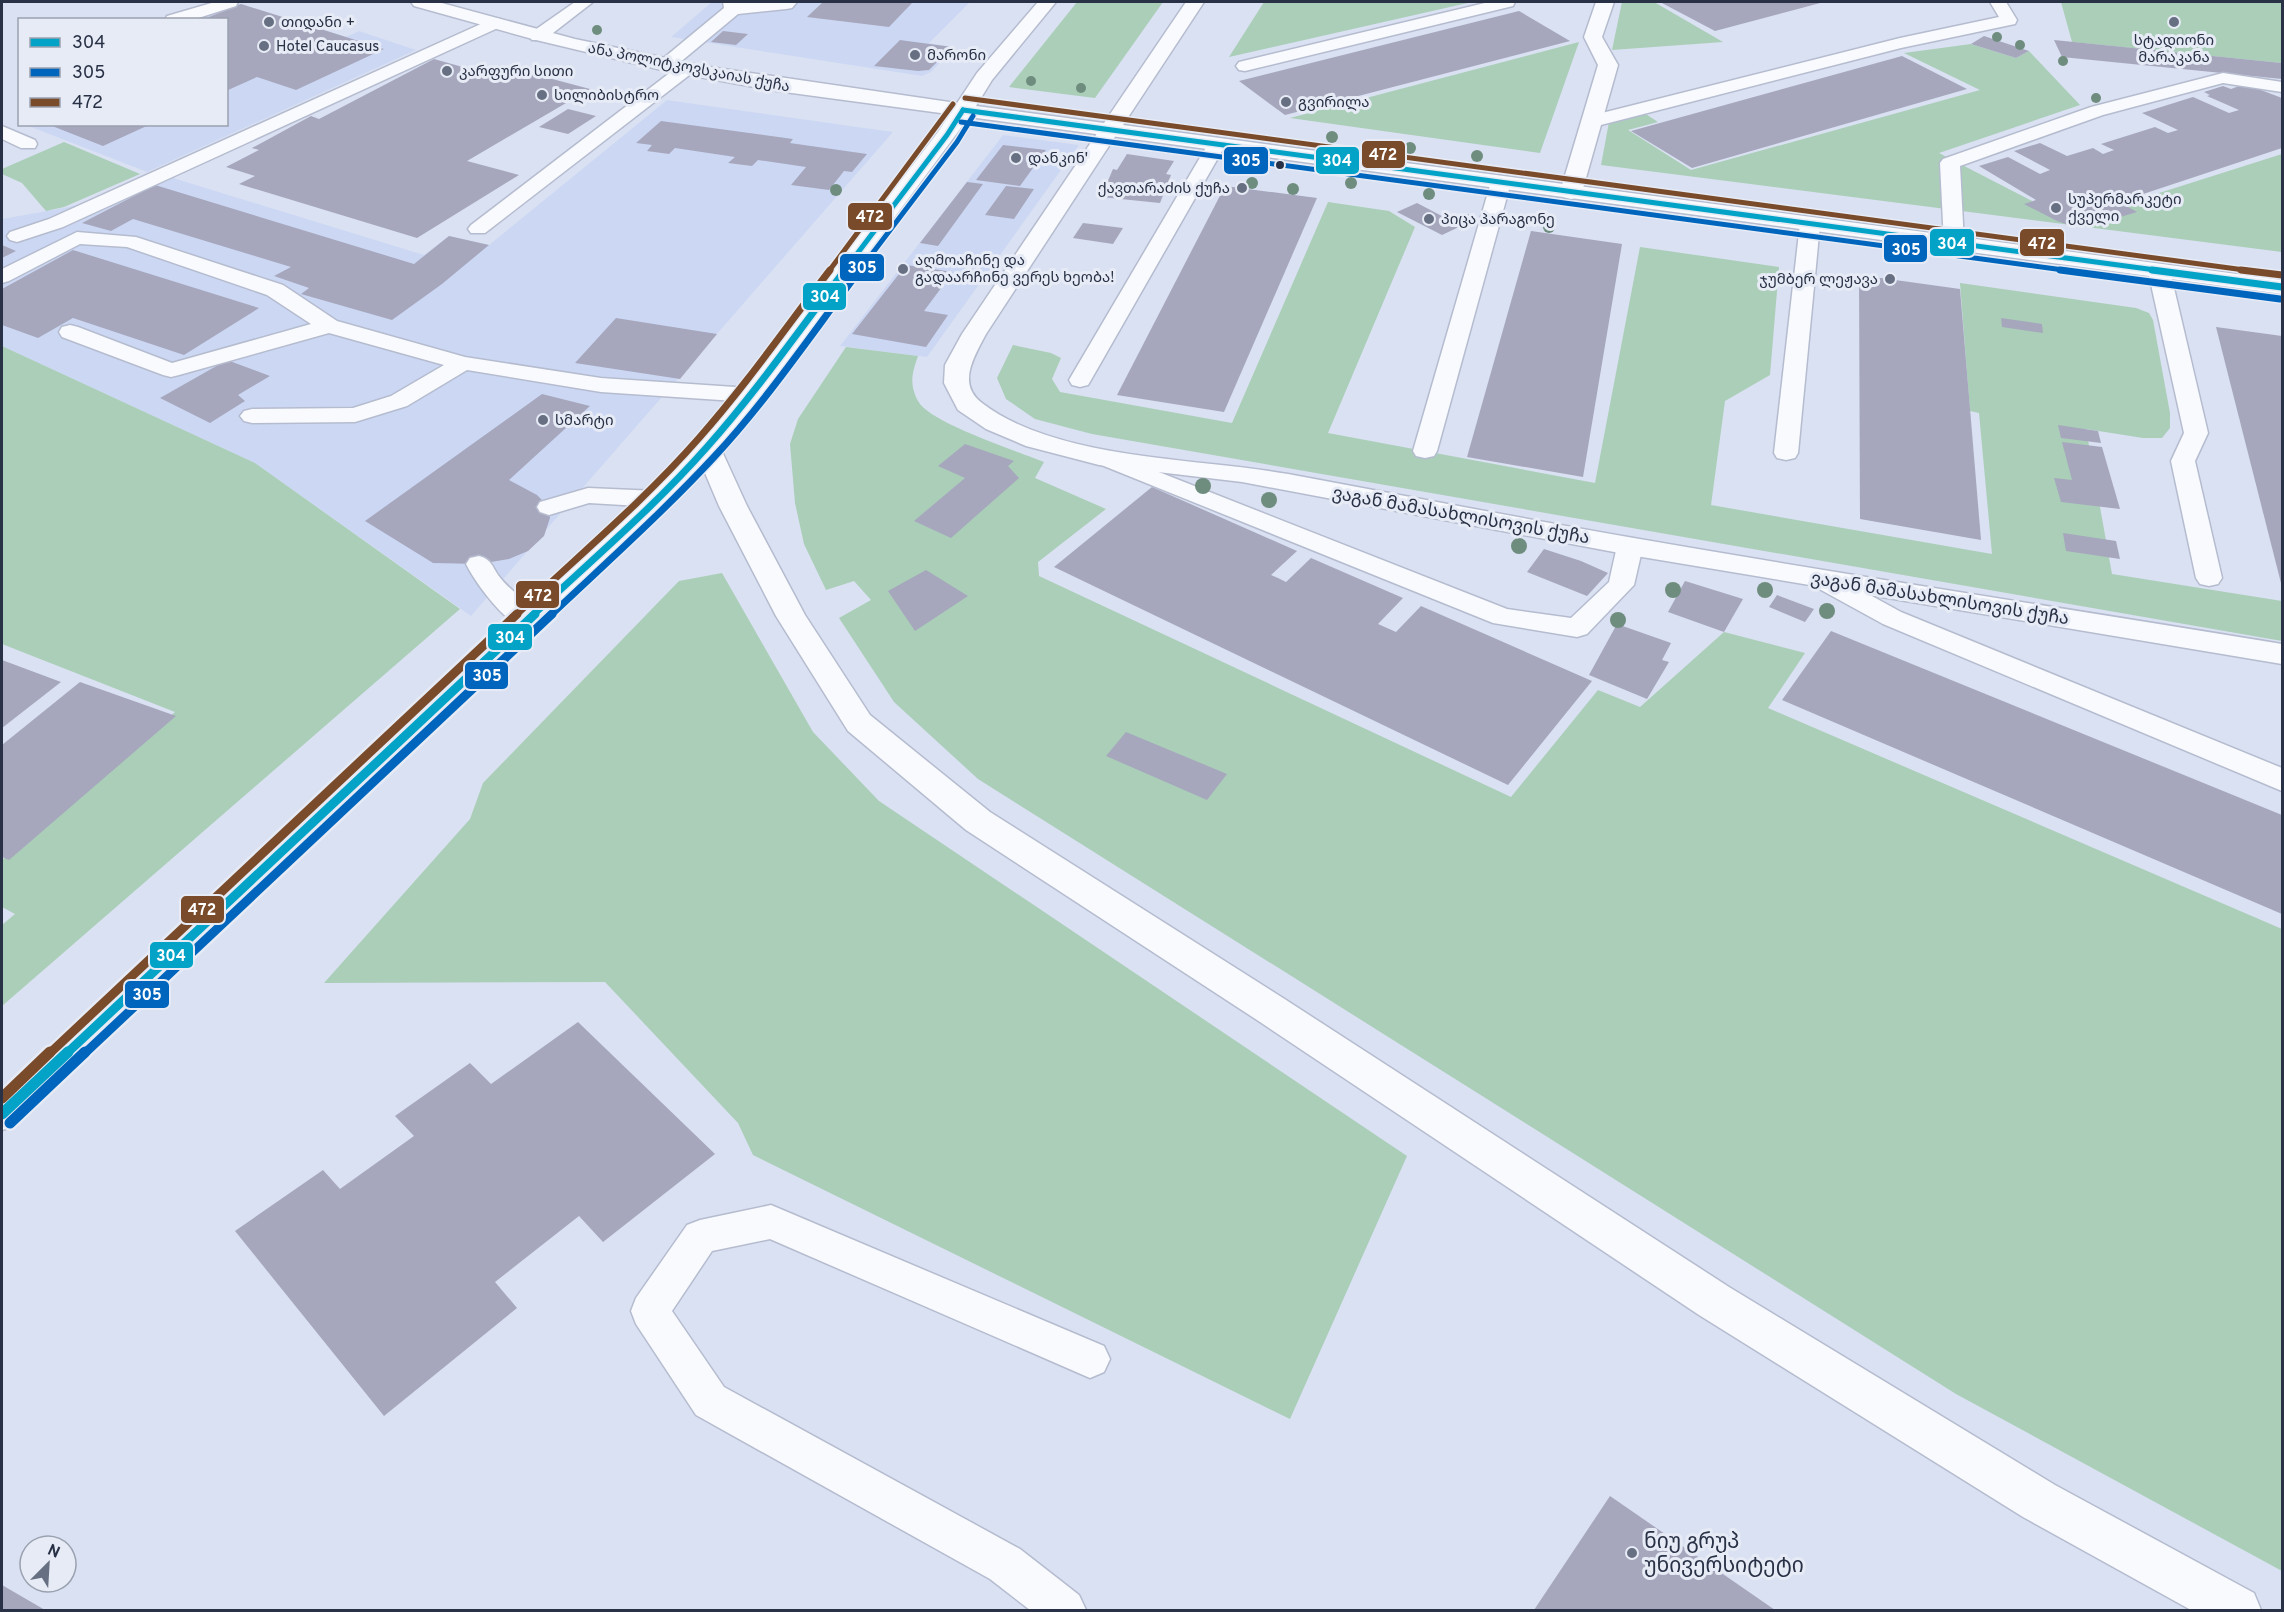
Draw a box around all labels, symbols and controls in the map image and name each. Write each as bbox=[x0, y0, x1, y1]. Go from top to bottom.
place label: თიდანი + bbox=[281, 14, 355, 33]
marker: თიდანი + bbox=[262, 15, 276, 29]
marker: სტადიონი მარაკანა bbox=[2167, 15, 2181, 29]
legend bbox=[18, 18, 228, 126]
text: 304 bbox=[72, 32, 105, 55]
place label: სტადიონი მარაკანა bbox=[2134, 32, 2214, 68]
place label: Hotel Caucasus bbox=[276, 38, 379, 57]
marker: Hotel Caucasus bbox=[257, 39, 271, 53]
street label: ანა პოლიტკოვსკაიას ქუჩა bbox=[586, 40, 791, 97]
place label: მარონი bbox=[927, 47, 986, 66]
marker: მარონი bbox=[908, 48, 922, 62]
text: 305 bbox=[72, 62, 105, 85]
place label: კარფური სითი bbox=[459, 63, 573, 82]
marker: კარფური სითი bbox=[440, 64, 454, 78]
place label: სილიბისტრო bbox=[554, 87, 659, 106]
marker: სილიბისტრო bbox=[535, 88, 549, 102]
text: 472 bbox=[72, 92, 103, 115]
place label: გვირილა bbox=[1298, 94, 1369, 113]
marker: გვირილა bbox=[1279, 95, 1293, 109]
line badge: 472 bbox=[1361, 140, 1406, 169]
line badge: 305 bbox=[1223, 146, 1269, 175]
line badge: 304 bbox=[1315, 146, 1360, 175]
text: 472 bbox=[1369, 146, 1397, 166]
place label: დანკინ' bbox=[1028, 150, 1088, 169]
marker: დანკინ' bbox=[1009, 151, 1023, 165]
text: 305 bbox=[1231, 152, 1261, 172]
text: 304 bbox=[1322, 152, 1352, 172]
unlabelled marker bbox=[1274, 159, 1286, 171]
place label: ქავთარაძის ქუჩა bbox=[1098, 180, 1230, 199]
marker: ქავთარაძის ქუჩა bbox=[1235, 181, 1249, 195]
place label: სუპერმარკეტი ქველი bbox=[2068, 191, 2182, 227]
marker: სუპერმარკეტი ქველი bbox=[2049, 201, 2063, 215]
line badge: 472 bbox=[847, 202, 893, 231]
text: 472 bbox=[856, 208, 884, 228]
place label: პიცა პარაგონე bbox=[1441, 211, 1555, 230]
marker: პიცა პარაგონე bbox=[1422, 212, 1436, 226]
line badge: 304 bbox=[1929, 228, 1975, 257]
line badge: 472 bbox=[2019, 228, 2065, 257]
line badge: 305 bbox=[1883, 234, 1928, 263]
text: 304 bbox=[1937, 235, 1967, 255]
text: 472 bbox=[2028, 235, 2056, 255]
text: 305 bbox=[1891, 241, 1921, 261]
place label: აღმოაჩინე და გადაარჩინე ვერეს ხეობა! bbox=[915, 252, 1114, 288]
line badge: 305 bbox=[839, 253, 885, 282]
text: 305 bbox=[847, 259, 877, 279]
marker: აღმოაჩინე და გადაარჩინე ვერეს ხეობა! bbox=[896, 262, 910, 276]
place label: ჯუმბერ ლეჟავა bbox=[1759, 271, 1878, 290]
marker: ჯუმბერ ლეჟავა bbox=[1883, 272, 1897, 286]
line badge: 304 bbox=[802, 282, 847, 311]
text: 304 bbox=[810, 288, 840, 308]
place label: სმარტი bbox=[555, 412, 614, 431]
marker: სმარტი bbox=[536, 413, 550, 427]
street label: ვაგან მამასახლისოვის ქუჩა bbox=[1330, 482, 1591, 550]
street label: ვაგან მამასახლისოვის ქუჩა bbox=[1809, 568, 2071, 631]
line badge: 472 bbox=[515, 580, 560, 609]
text: 472 bbox=[524, 587, 552, 607]
line badge: 304 bbox=[487, 623, 533, 651]
text: 304 bbox=[495, 629, 525, 649]
line badge: 305 bbox=[464, 661, 509, 690]
text: 305 bbox=[472, 667, 502, 687]
line badge: 472 bbox=[180, 895, 225, 924]
text: 472 bbox=[188, 901, 216, 921]
line badge: 304 bbox=[149, 941, 194, 969]
text: 304 bbox=[156, 947, 186, 967]
line badge: 305 bbox=[124, 980, 170, 1009]
text: 305 bbox=[132, 986, 162, 1006]
place label: ნიუ გრუპ უნივერსიტეტი bbox=[1644, 1529, 1804, 1580]
north arrow bbox=[18, 1534, 78, 1594]
text: N bbox=[44, 1541, 63, 1564]
marker: ნიუ გრუპ უნივერსიტეტი bbox=[1625, 1546, 1639, 1560]

